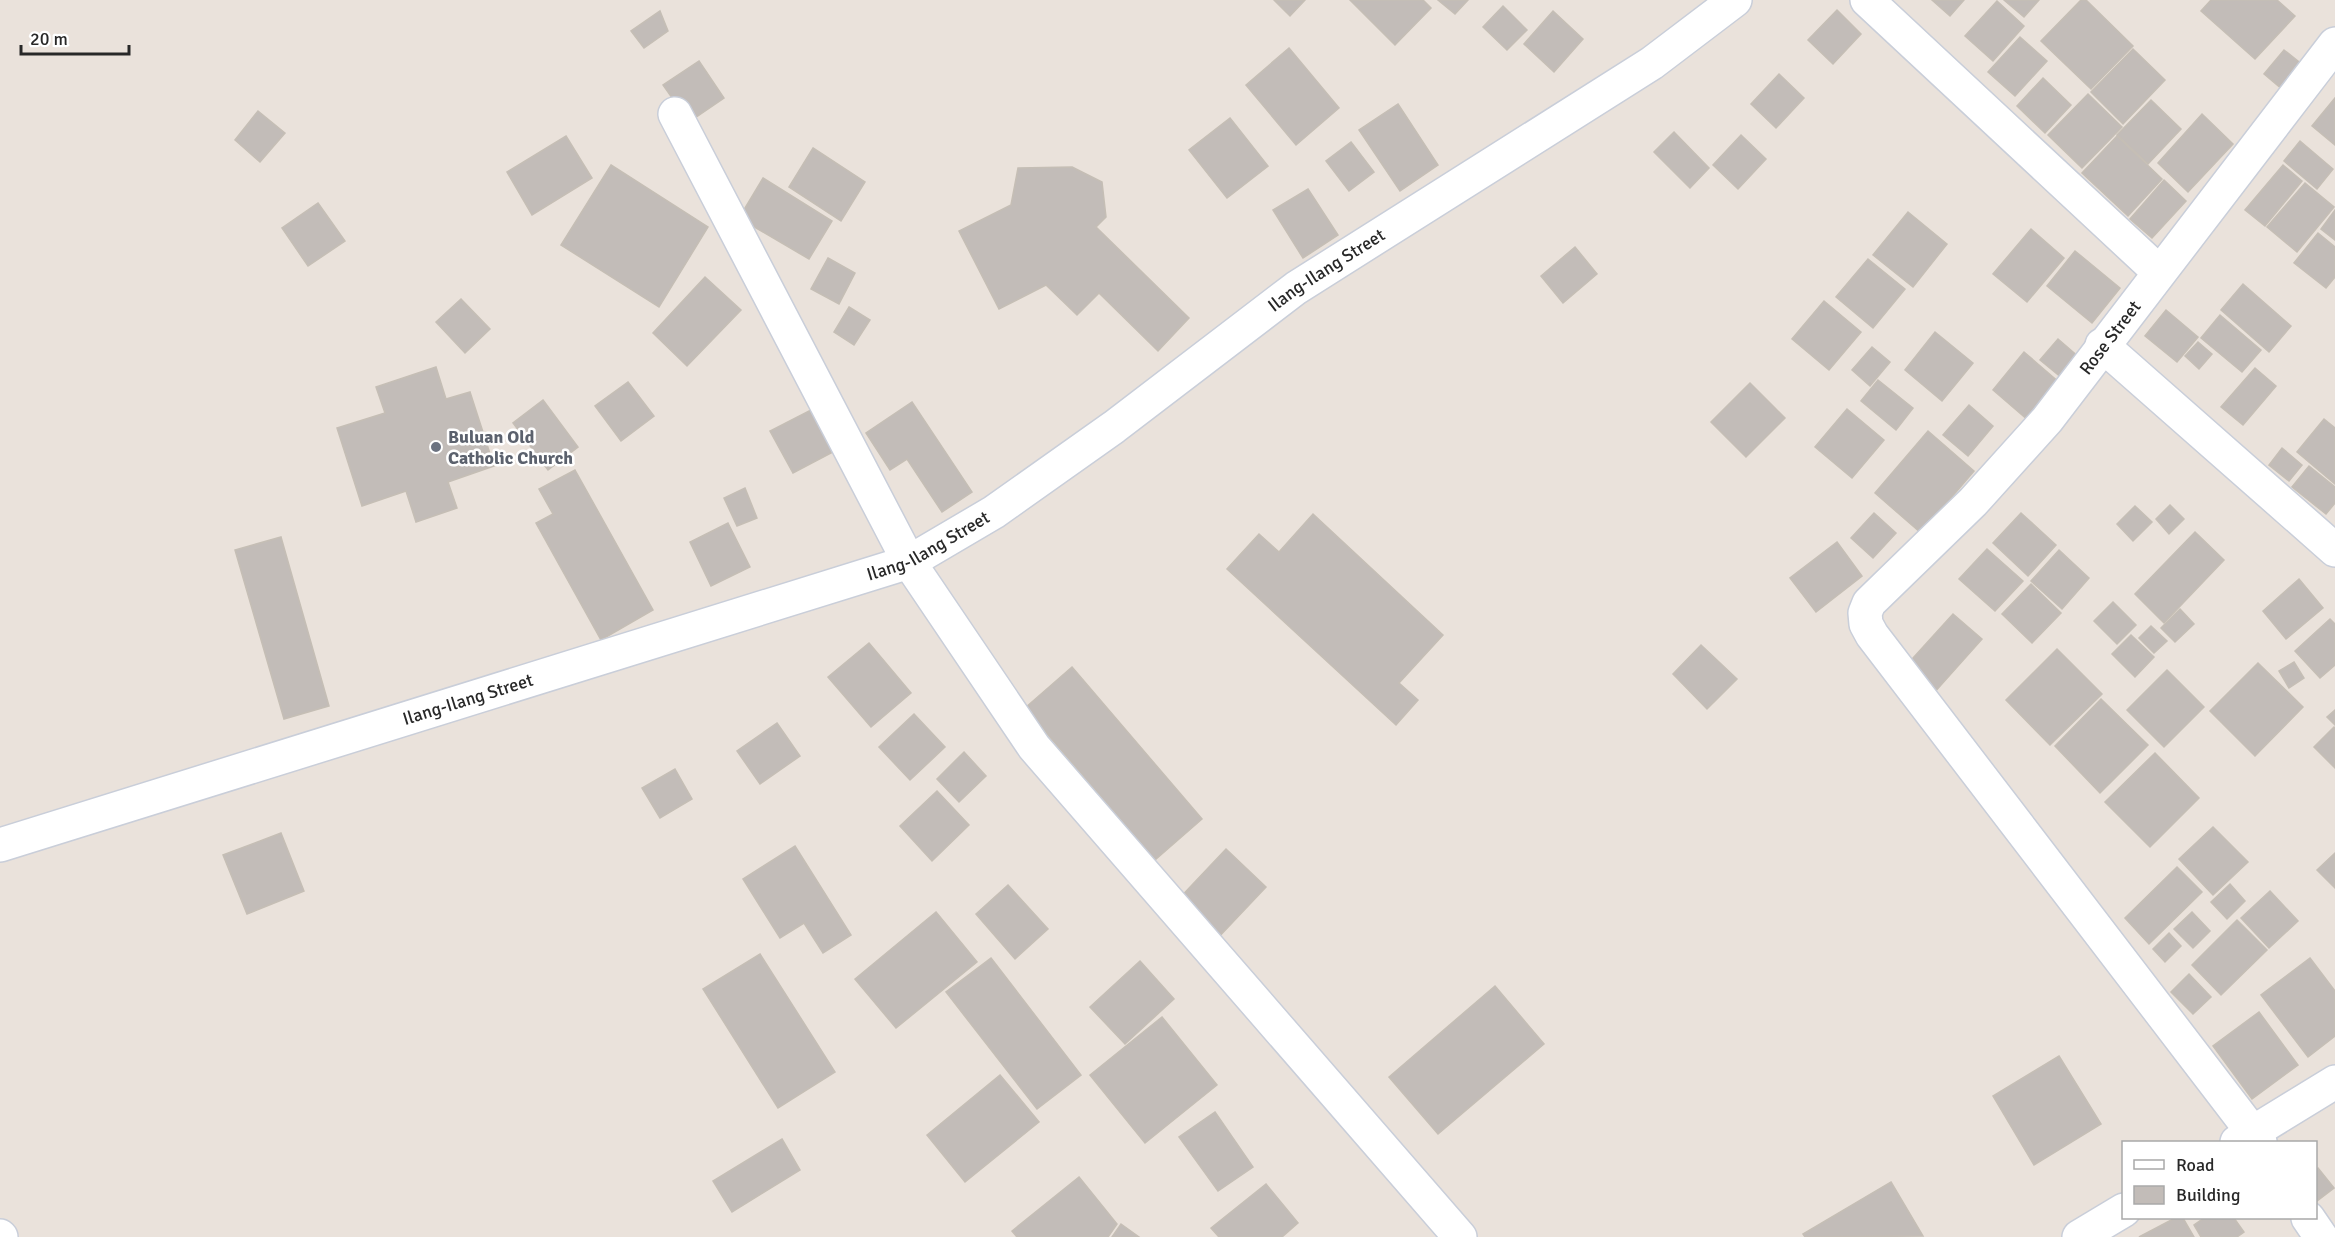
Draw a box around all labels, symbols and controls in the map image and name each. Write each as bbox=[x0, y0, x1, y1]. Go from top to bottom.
scale bar bbox=[21, 18, 129, 56]
text: 20 m bbox=[30, 28, 68, 50]
street label: Ilang-Ilang Street bbox=[1264, 224, 1389, 316]
street label: Rose Street bbox=[2075, 296, 2146, 379]
place label: Buluan Old Catholic Church bbox=[448, 426, 573, 469]
marker: Buluan Old Catholic Church bbox=[429, 440, 443, 454]
street label: Ilang-Ilang Street bbox=[864, 506, 994, 586]
street label: Ilang-Ilang Street bbox=[400, 669, 536, 730]
legend bbox=[2122, 1141, 2317, 1219]
text: Road bbox=[2176, 1154, 2215, 1176]
text: Building bbox=[2176, 1184, 2240, 1206]

